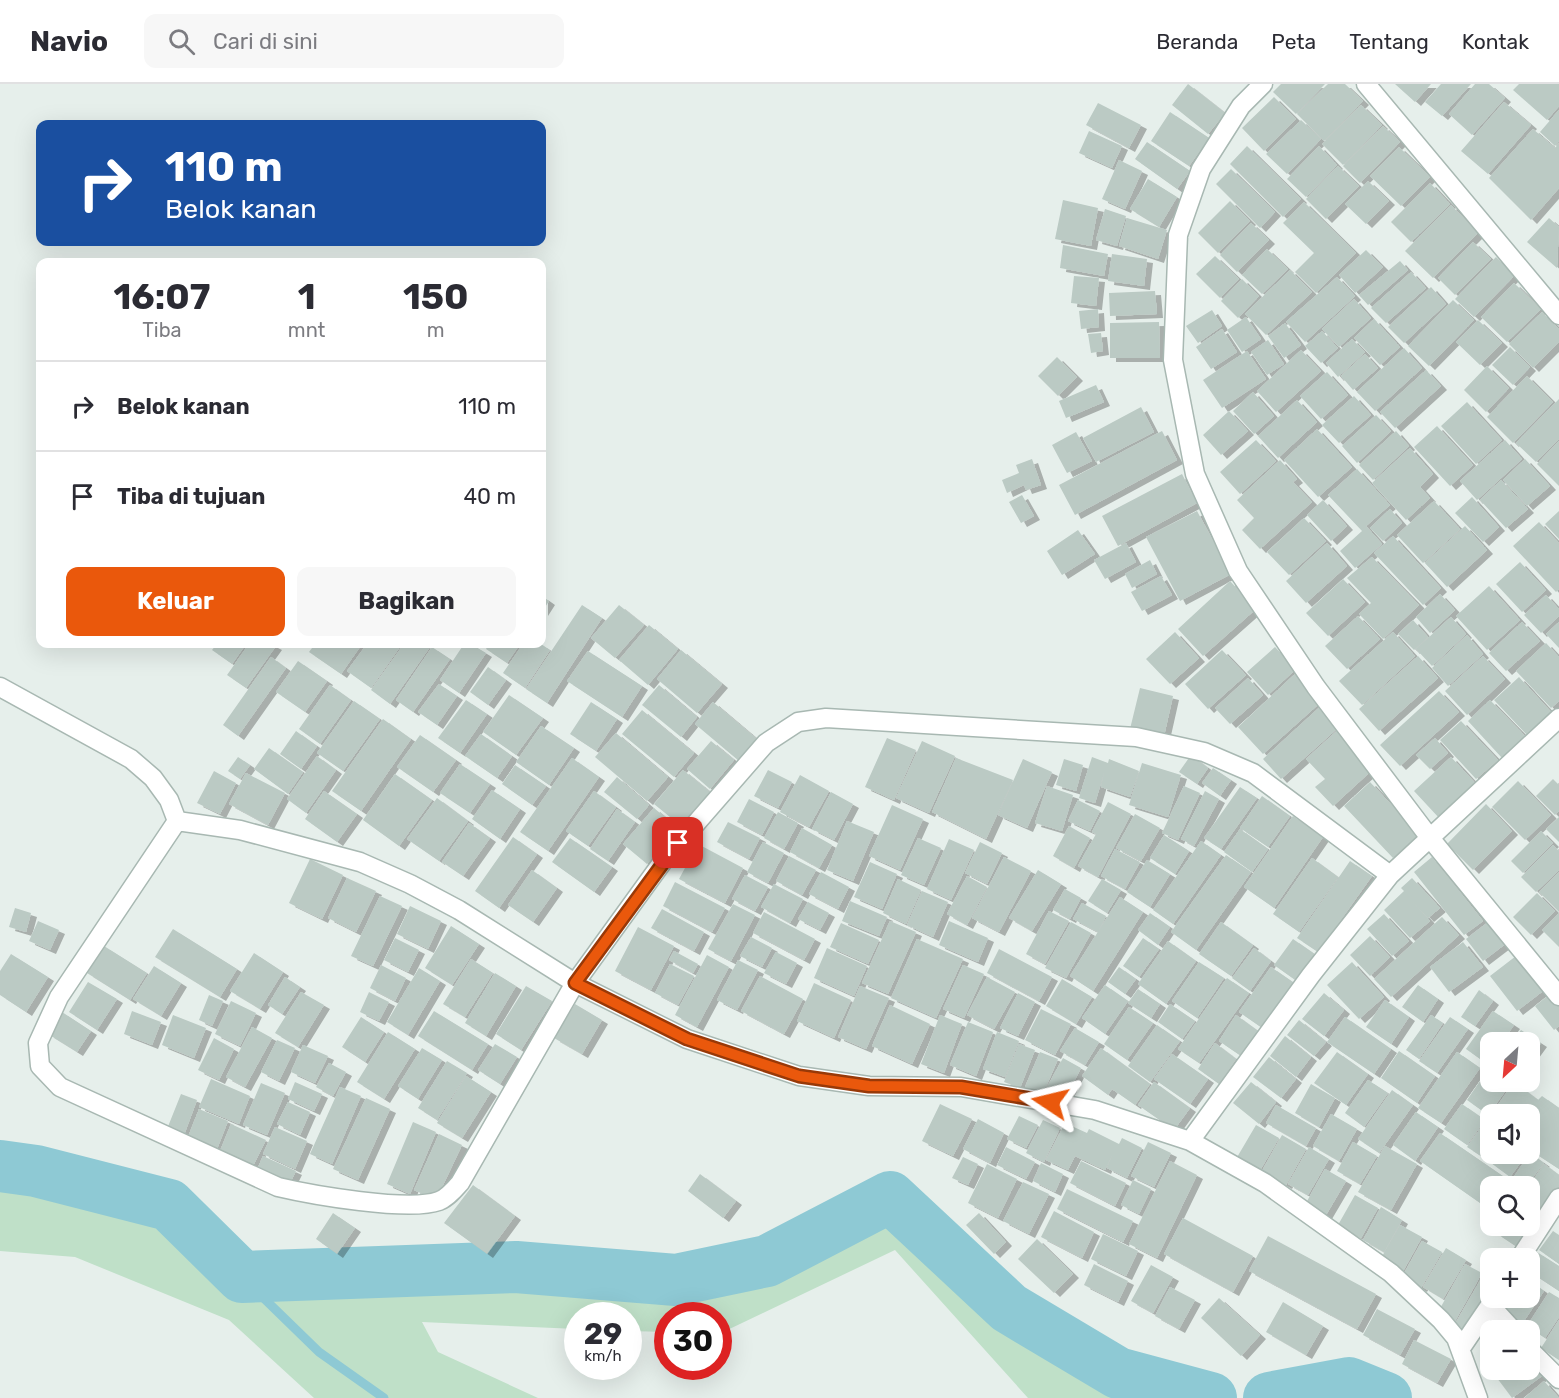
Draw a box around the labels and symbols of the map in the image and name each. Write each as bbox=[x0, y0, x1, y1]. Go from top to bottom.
pin bbox=[652, 817, 703, 868]
north arrow bbox=[1480, 1032, 1540, 1092]
position arrow bbox=[1018, 1070, 1082, 1134]
speed limit sign: 30 bbox=[654, 1302, 732, 1380]

